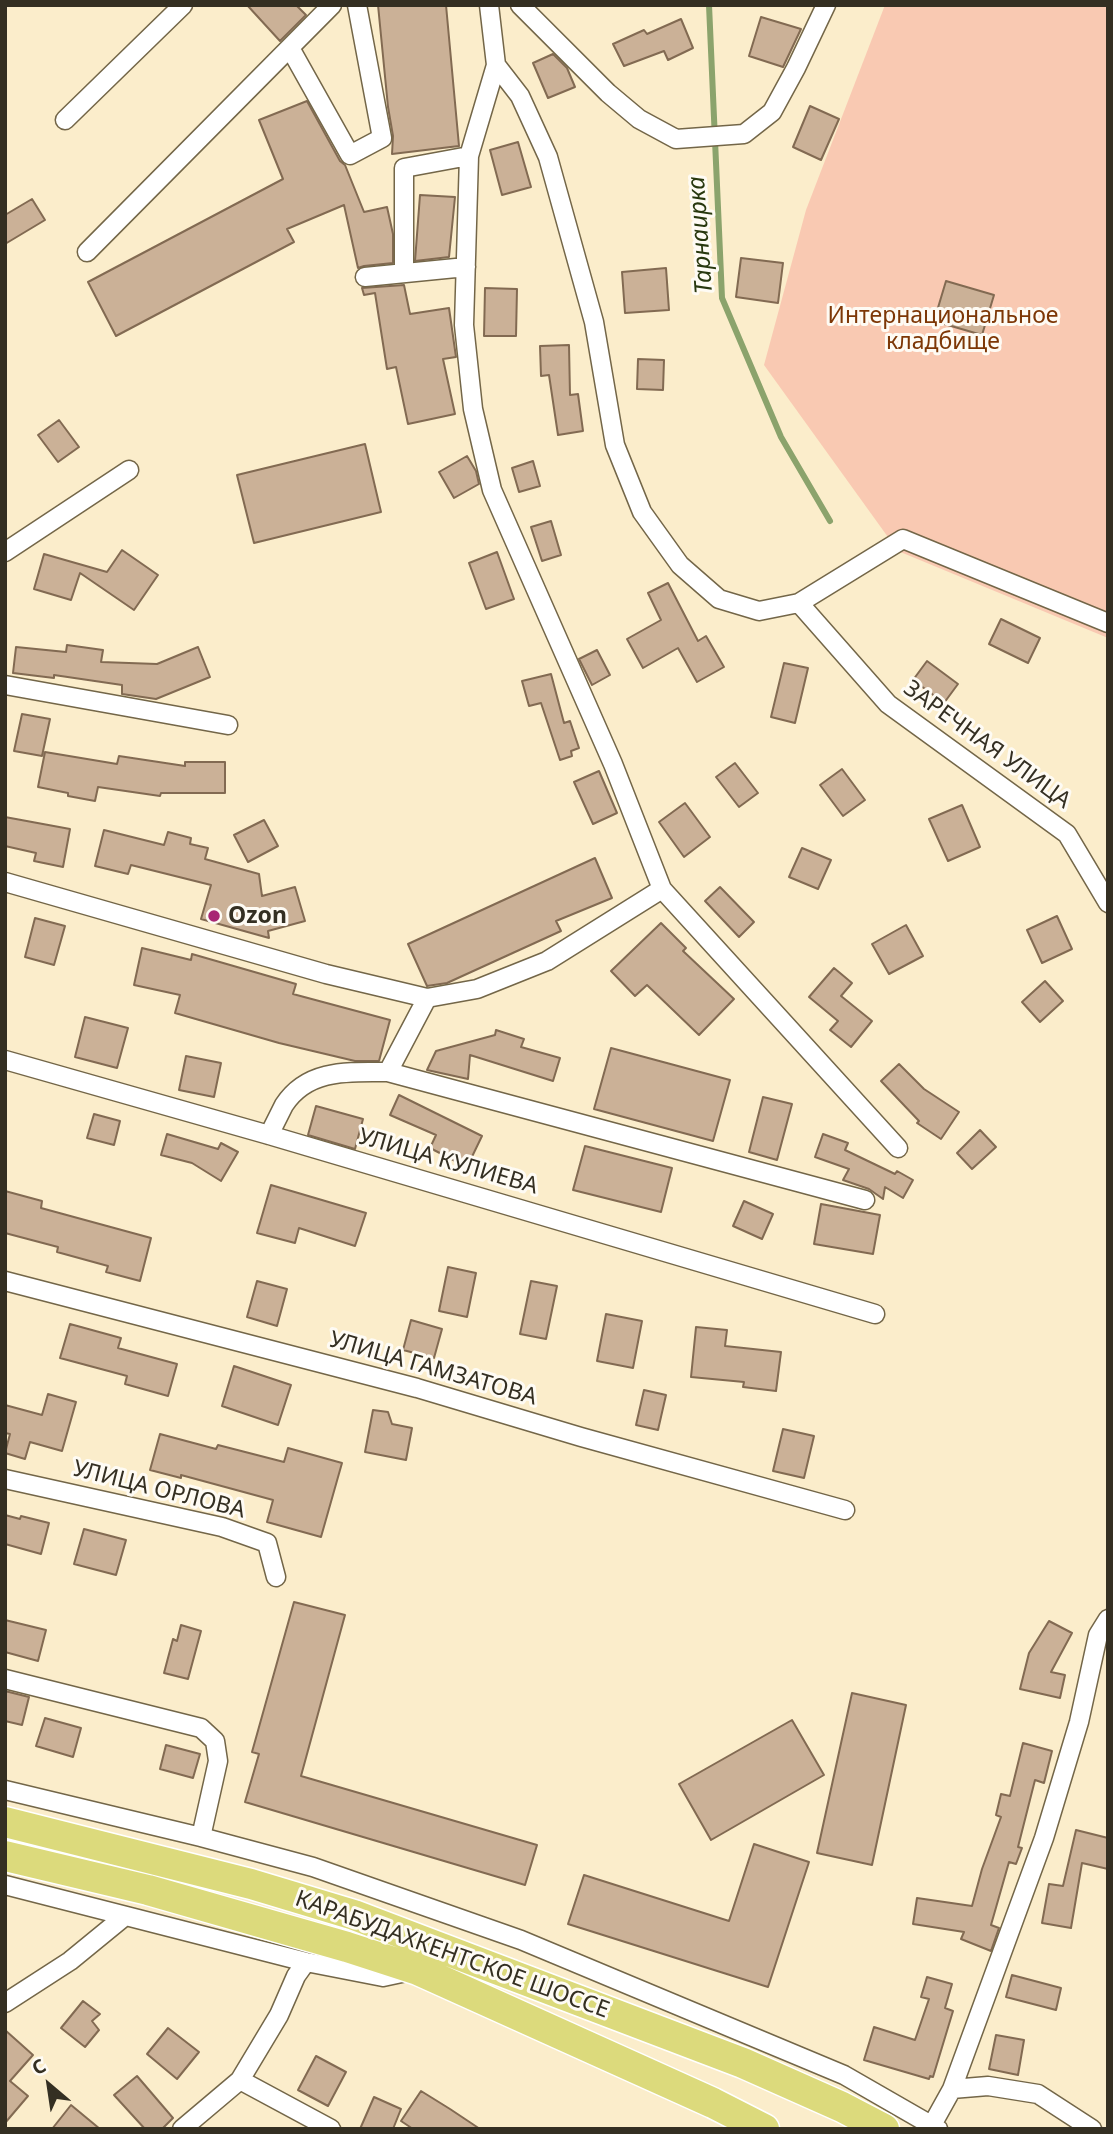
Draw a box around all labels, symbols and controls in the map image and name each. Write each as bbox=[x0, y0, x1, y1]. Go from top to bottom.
water label: Тарнаирка bbox=[683, 175, 719, 295]
park label: Интернациональное кладбище bbox=[828, 302, 1058, 356]
street label: ЗАРЕЧНАЯ УЛИЦА bbox=[898, 675, 1076, 815]
place label: Ozon bbox=[228, 902, 287, 930]
marker: Ozon bbox=[206, 908, 222, 924]
street label: УЛИЦА КУЛИЕВА bbox=[355, 1123, 541, 1201]
street label: УЛИЦА ГАМЗАТОВА bbox=[326, 1326, 540, 1412]
street label: УЛИЦА ОРЛОВА bbox=[70, 1455, 248, 1525]
street label: КАРАБУДАХКЕНТСКОЕ ШОССЕ bbox=[291, 1885, 613, 2025]
north arrow bbox=[14, 2050, 84, 2120]
text: С bbox=[27, 2052, 50, 2081]

